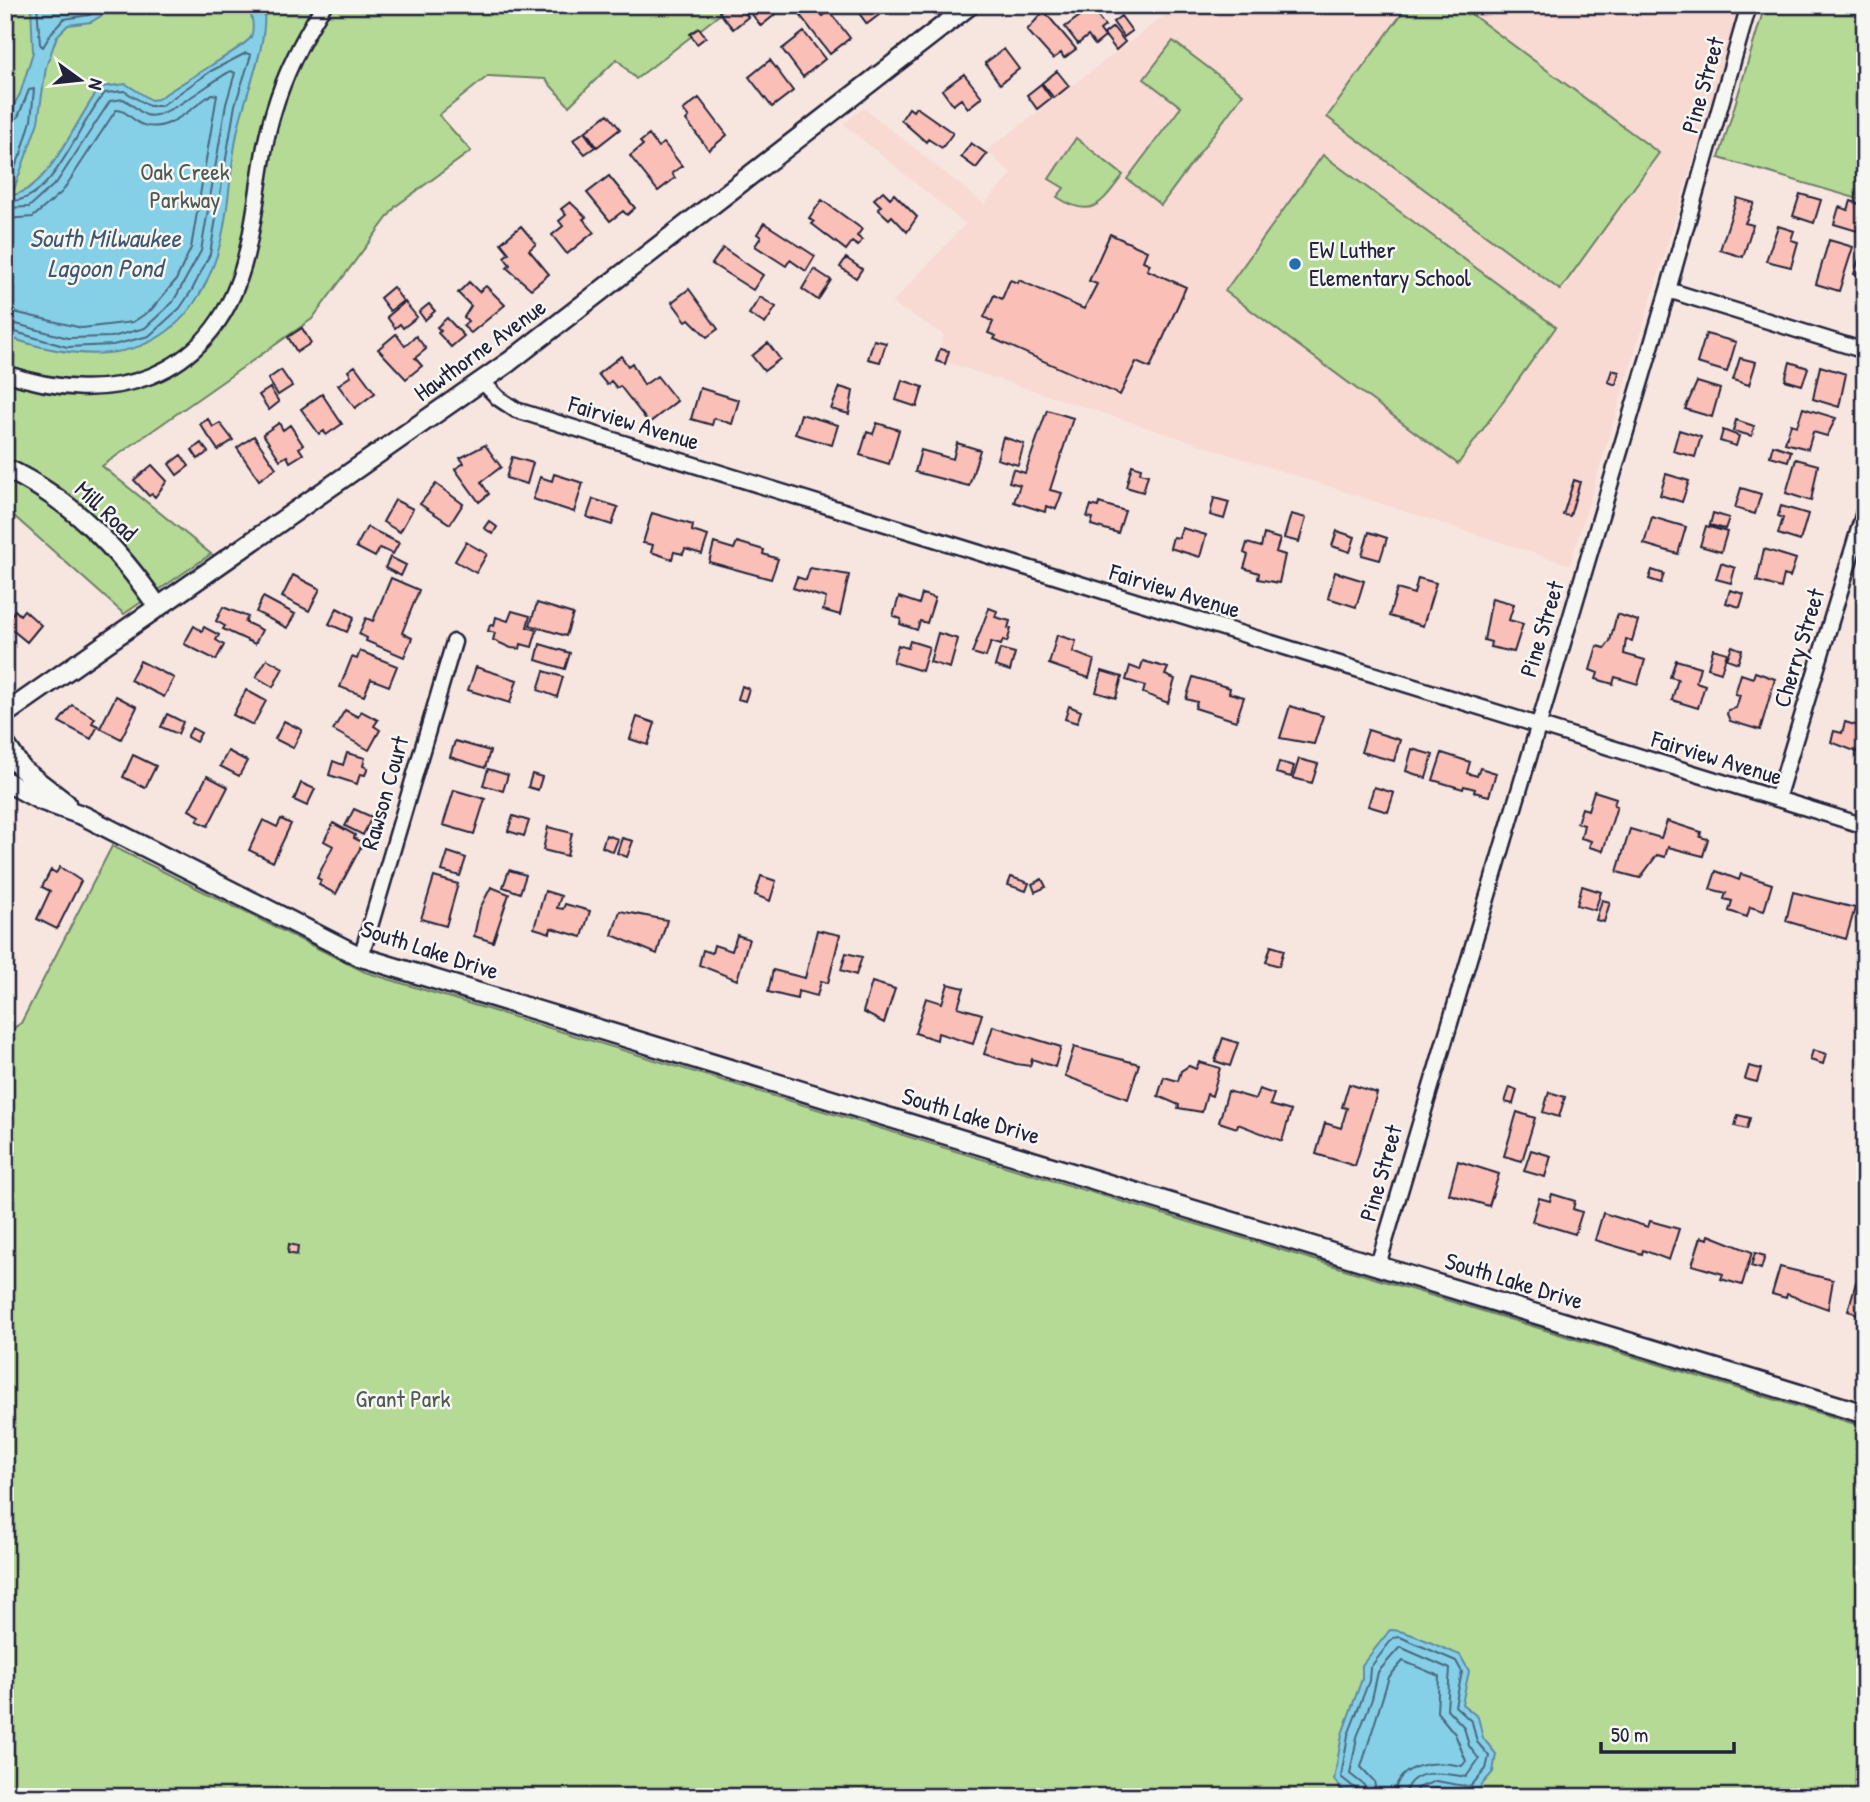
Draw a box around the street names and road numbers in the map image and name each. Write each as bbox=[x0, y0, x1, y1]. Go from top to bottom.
street label: Pine Street bbox=[1673, 32, 1731, 137]
street label: Hawthorne Avenue bbox=[407, 290, 552, 408]
street label: Fairview Avenue bbox=[564, 387, 704, 457]
street label: Mill Road bbox=[68, 473, 145, 547]
street label: Fairview Avenue bbox=[1105, 555, 1245, 625]
street label: Pine Street bbox=[1511, 576, 1571, 681]
street label: Cherry Street bbox=[1765, 584, 1832, 711]
street label: Fairview Avenue bbox=[1647, 722, 1787, 792]
street label: Rawson Court bbox=[353, 732, 416, 853]
street label: South Lake Drive bbox=[358, 912, 504, 986]
street label: South Lake Drive bbox=[898, 1079, 1045, 1151]
street label: Pine Street bbox=[1351, 1120, 1409, 1225]
street label: South Lake Drive bbox=[1441, 1244, 1588, 1316]

